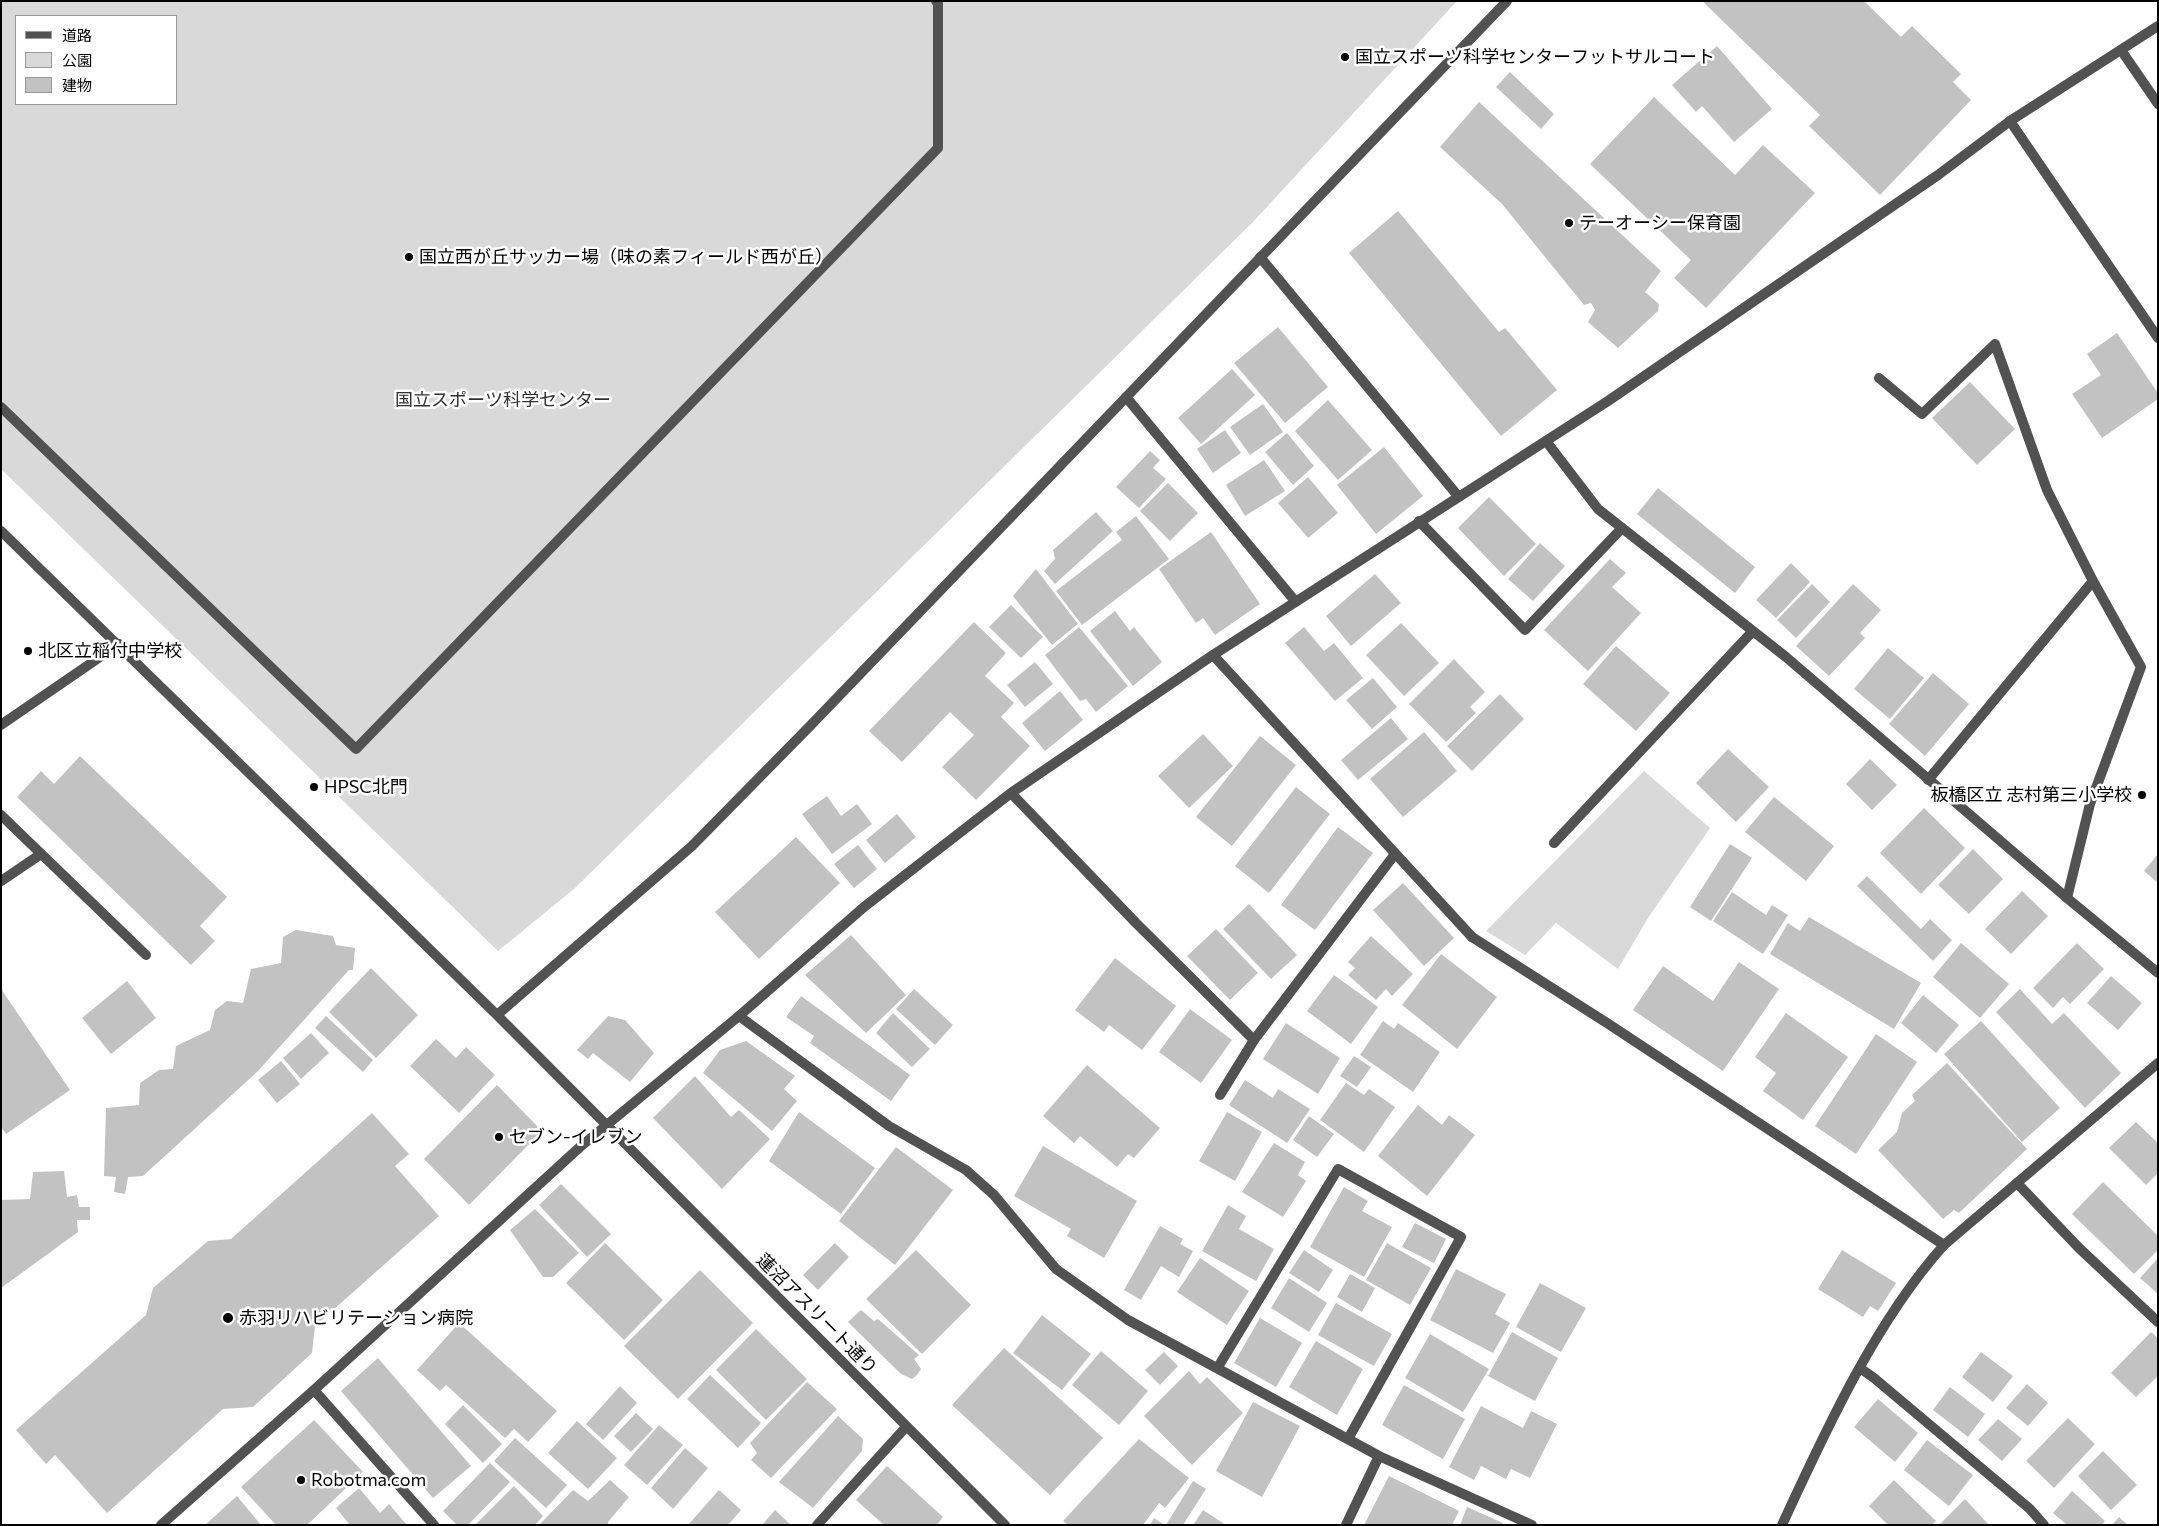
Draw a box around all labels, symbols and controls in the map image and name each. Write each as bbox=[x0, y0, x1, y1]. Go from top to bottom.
legend bbox=[15, 15, 178, 105]
text: 道路 bbox=[62, 26, 92, 44]
place label: 国立スポーツ科学センターフットサルコート bbox=[1355, 46, 1715, 68]
text: 公園 bbox=[62, 51, 92, 69]
marker: 国立スポーツ科学センターフットサルコート bbox=[1339, 51, 1351, 63]
text: 建物 bbox=[62, 76, 92, 94]
place label: テーオーシー保育園 bbox=[1579, 212, 1741, 234]
marker: テーオーシー保育園 bbox=[1563, 217, 1575, 229]
place label: 国立西が丘サッカー場（味の素フィールド西が丘） bbox=[419, 246, 833, 268]
marker: 国立西が丘サッカー場（味の素フィールド西が丘） bbox=[403, 251, 415, 263]
park label: 国立スポーツ科学センター bbox=[395, 389, 611, 411]
place label: 北区立稲付中学校 bbox=[38, 640, 182, 662]
marker: 北区立稲付中学校 bbox=[22, 645, 34, 657]
place label: HPSC北門 bbox=[324, 776, 408, 798]
marker: HPSC北門 bbox=[308, 781, 320, 793]
place label: 板橋区立 志村第三小学校 bbox=[1931, 784, 2132, 806]
marker: 板橋区立 志村第三小学校 bbox=[2136, 789, 2148, 801]
place label: セブン-イレブン bbox=[509, 1126, 643, 1148]
marker: セブン-イレブン bbox=[493, 1131, 505, 1143]
street label: 蓮沼アスリート通り bbox=[752, 1249, 882, 1379]
place label: 赤羽リハビリテーション病院 bbox=[239, 1307, 473, 1329]
marker: 赤羽リハビリテーション病院 bbox=[221, 1311, 235, 1325]
place label: Robotma.com bbox=[311, 1469, 426, 1491]
marker: Robotma.com bbox=[295, 1474, 307, 1486]

